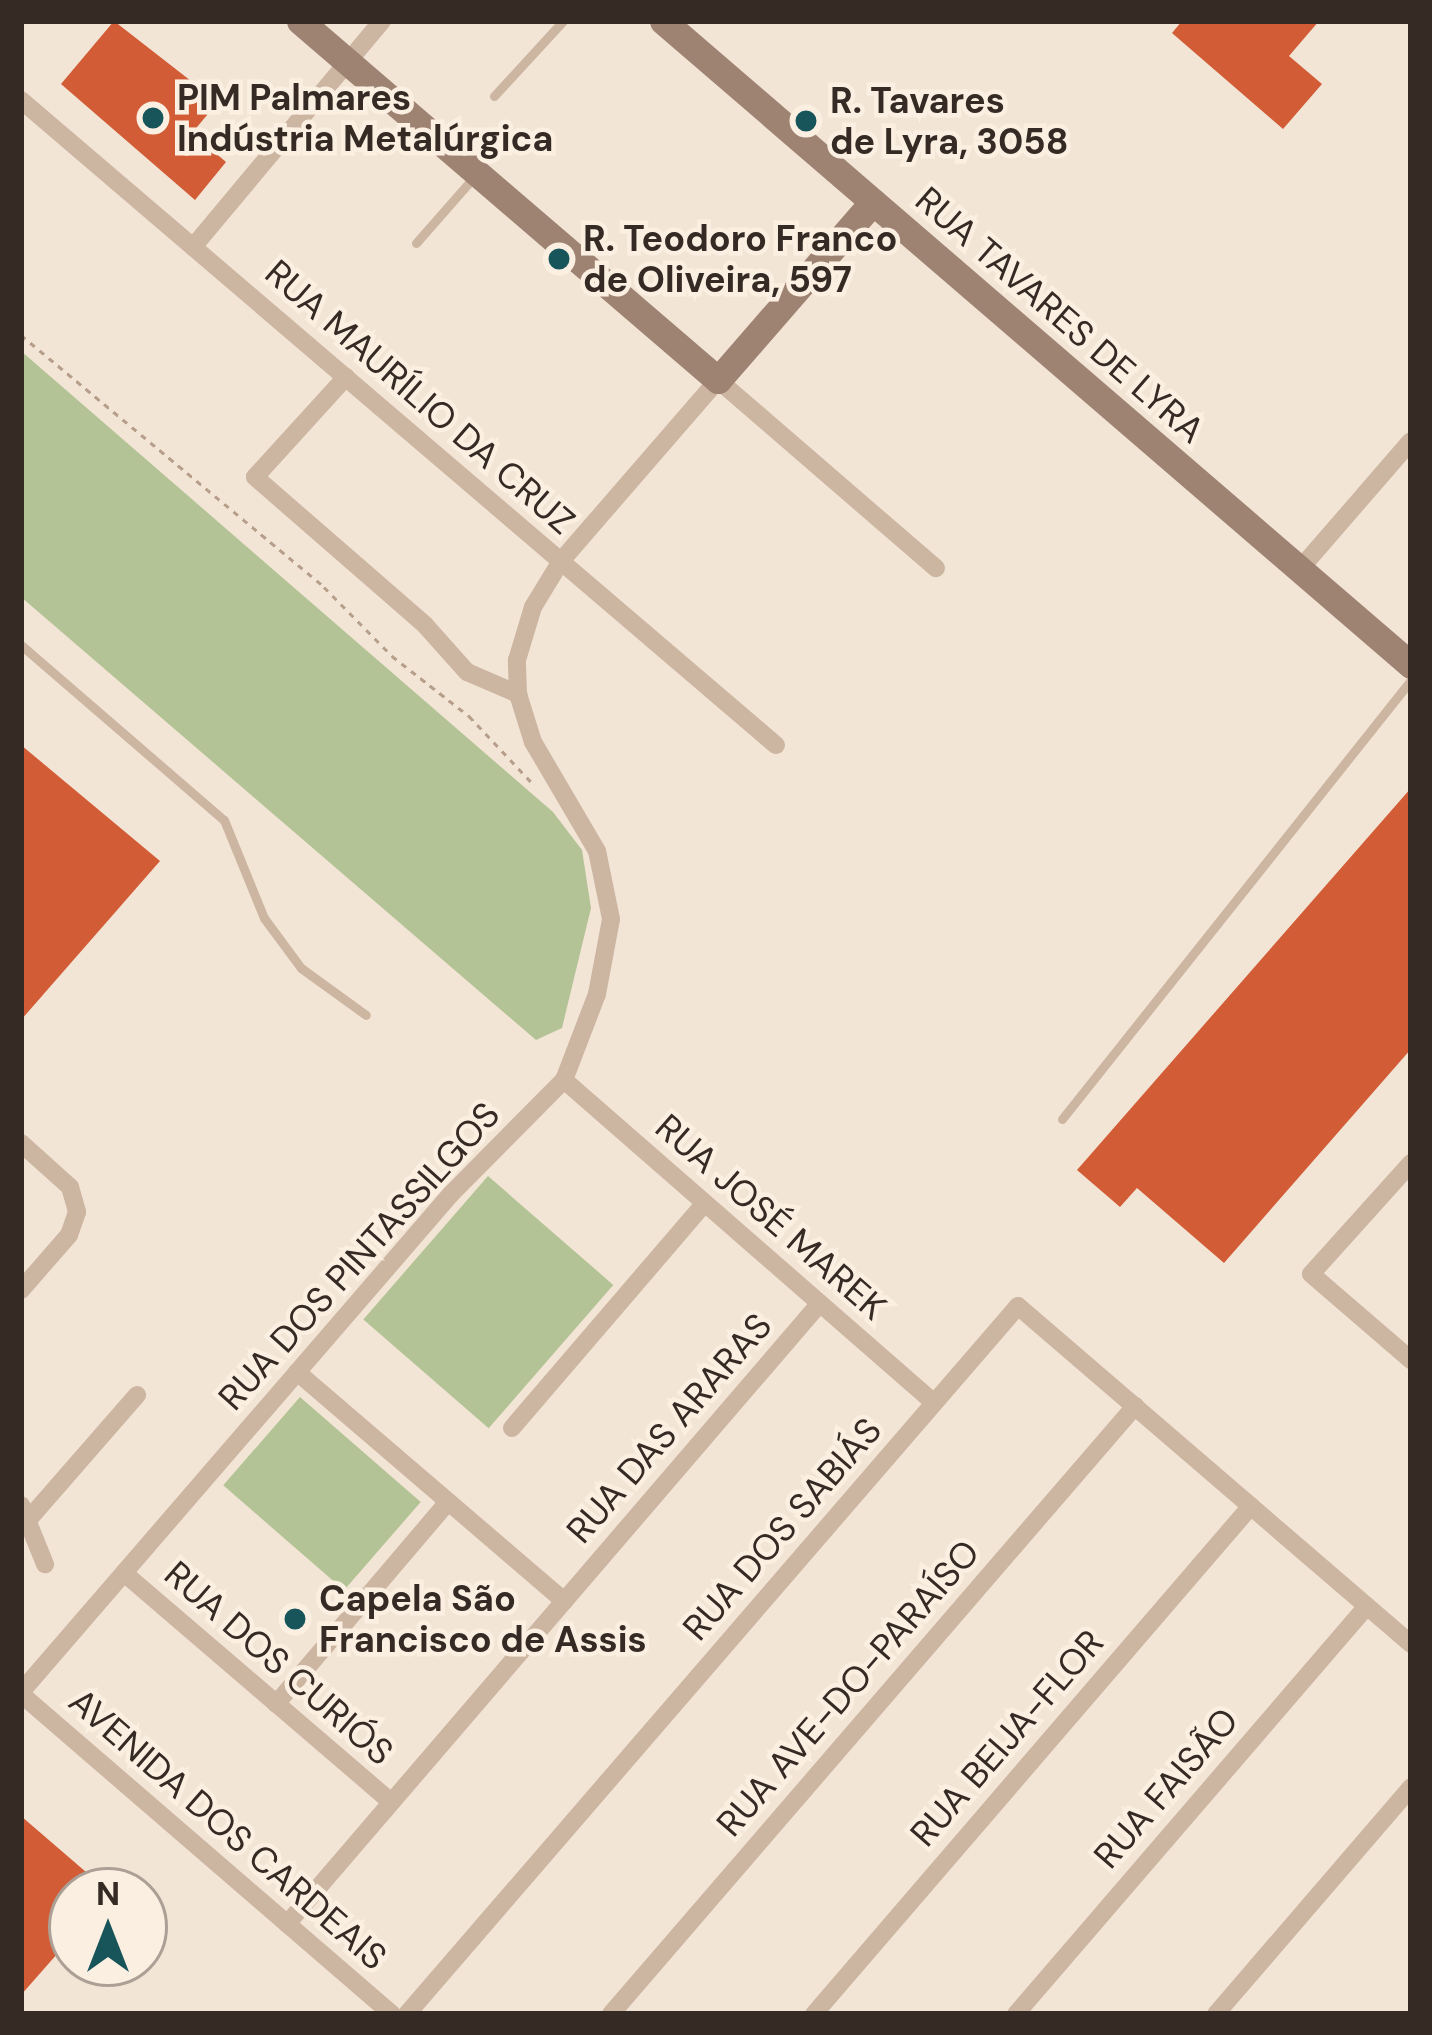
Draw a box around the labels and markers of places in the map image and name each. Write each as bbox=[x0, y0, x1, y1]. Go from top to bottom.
place label: PIM Palmares Indústria Metalúrgica bbox=[177, 75, 553, 160]
place label: R. Tavares de Lyra, 3058 bbox=[830, 78, 1069, 163]
marker: PIM Palmares Indústria Metalúrgica bbox=[140, 105, 166, 131]
marker: R. Tavares de Lyra, 3058 bbox=[793, 108, 819, 134]
place label: R. Teodoro Franco de Oliveira, 597 bbox=[583, 216, 897, 301]
marker: R. Teodoro Franco de Oliveira, 597 bbox=[546, 246, 572, 272]
place label: Capela São Francisco de Assis bbox=[319, 1576, 647, 1661]
marker: Capela São Francisco de Assis bbox=[282, 1606, 308, 1632]

